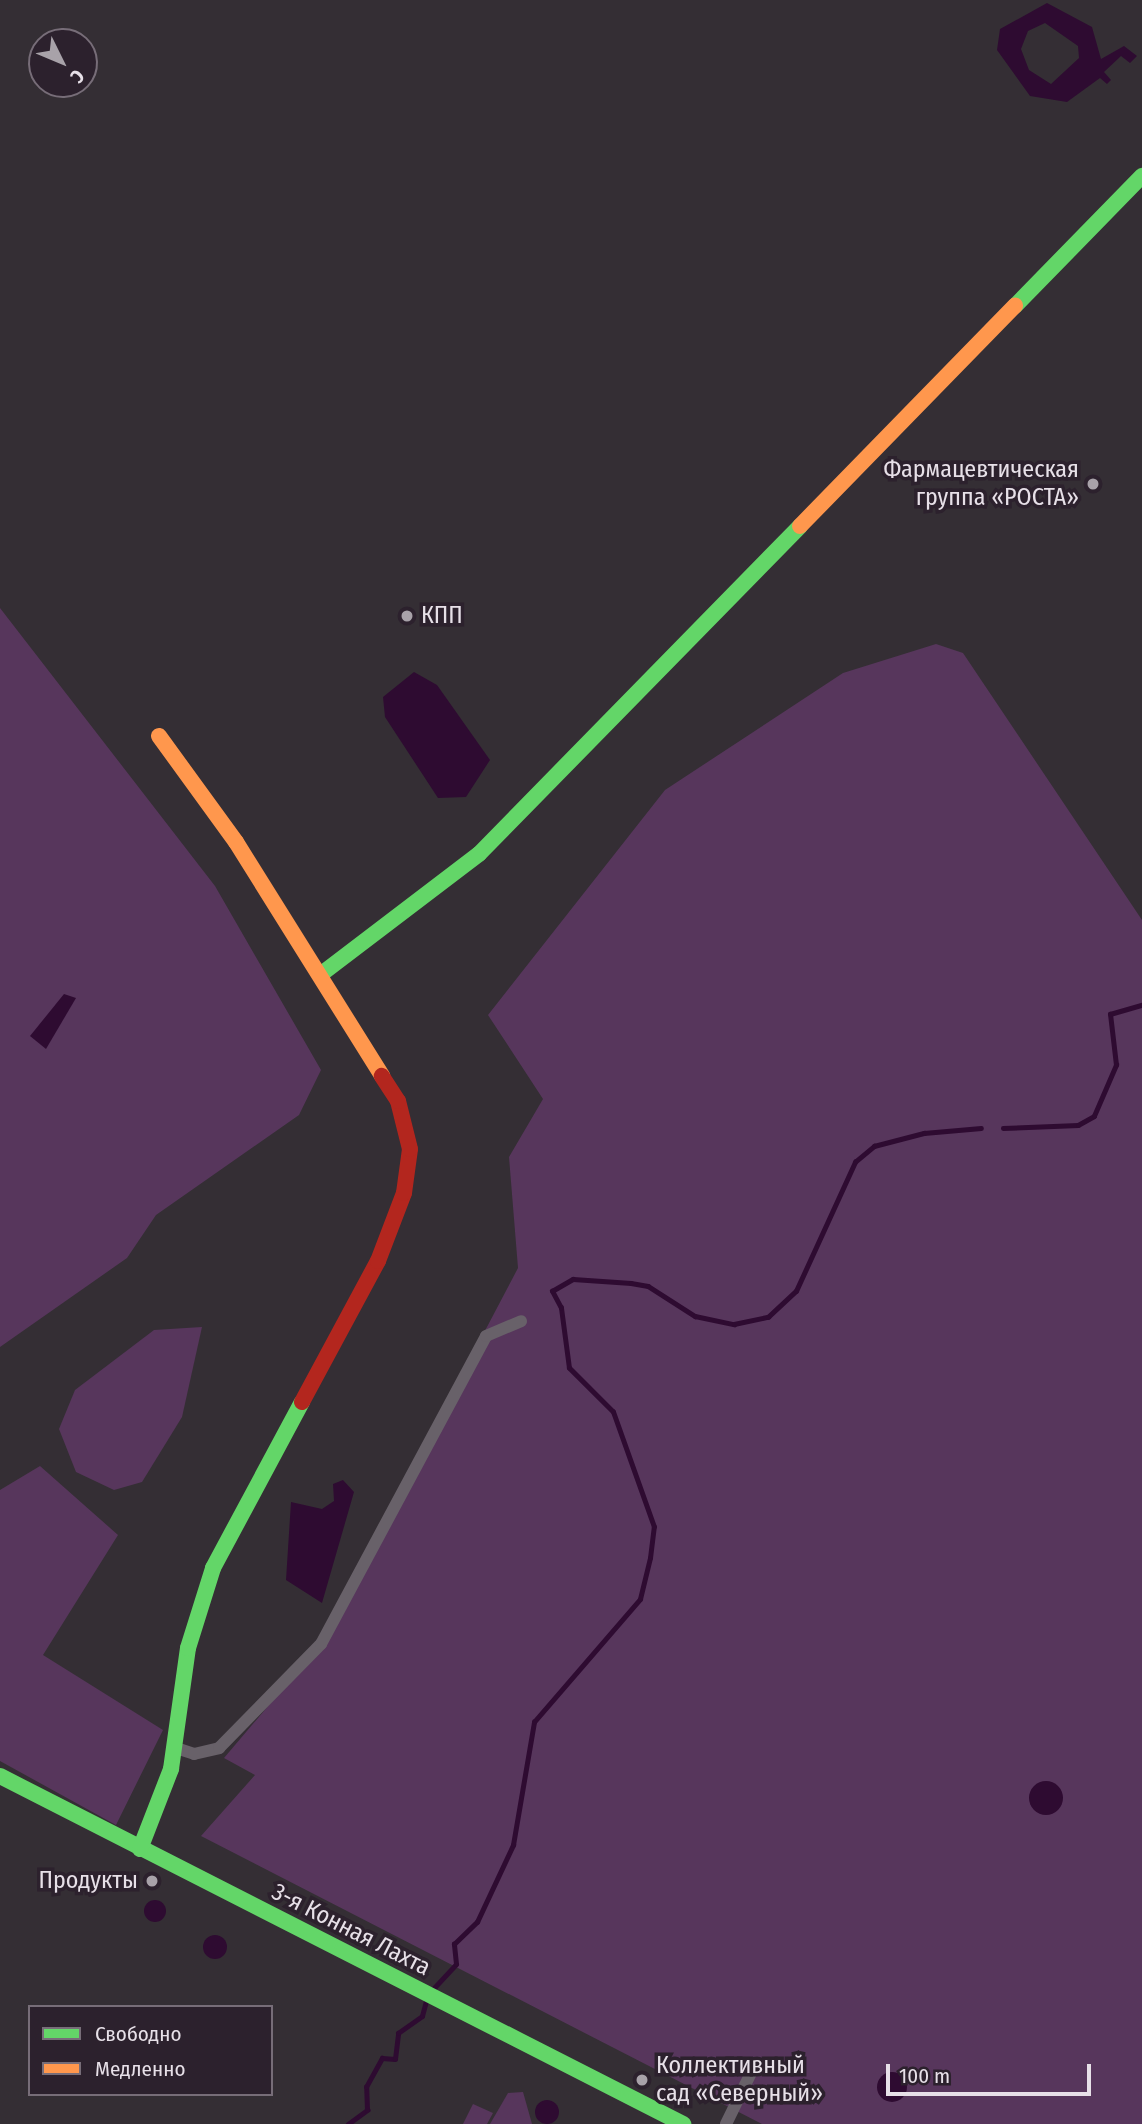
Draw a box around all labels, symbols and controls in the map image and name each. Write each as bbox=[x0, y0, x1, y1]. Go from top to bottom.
north arrow bbox=[28, 28, 98, 98]
text: С bbox=[65, 65, 89, 88]
place label: Фармацевтическая группа «РОСТА» bbox=[884, 456, 1079, 512]
marker: Фармацевтическая группа «РОСТА» bbox=[1085, 476, 1101, 492]
place label: КПП bbox=[421, 602, 463, 630]
marker: КПП bbox=[399, 608, 415, 624]
place label: Продукты bbox=[39, 1867, 138, 1895]
marker: Продукты bbox=[144, 1873, 160, 1889]
street label: 3-я Конная Лахта bbox=[267, 1878, 435, 1982]
legend bbox=[28, 2005, 273, 2096]
text: Свободно bbox=[95, 2021, 181, 2047]
scale bar bbox=[890, 2050, 1095, 2094]
place label: Коллективный сад «Северный» bbox=[656, 2052, 823, 2108]
text: Медленно bbox=[95, 2056, 185, 2082]
text: 100 m bbox=[899, 2063, 950, 2089]
marker: Коллективный сад «Северный» bbox=[634, 2072, 650, 2088]

